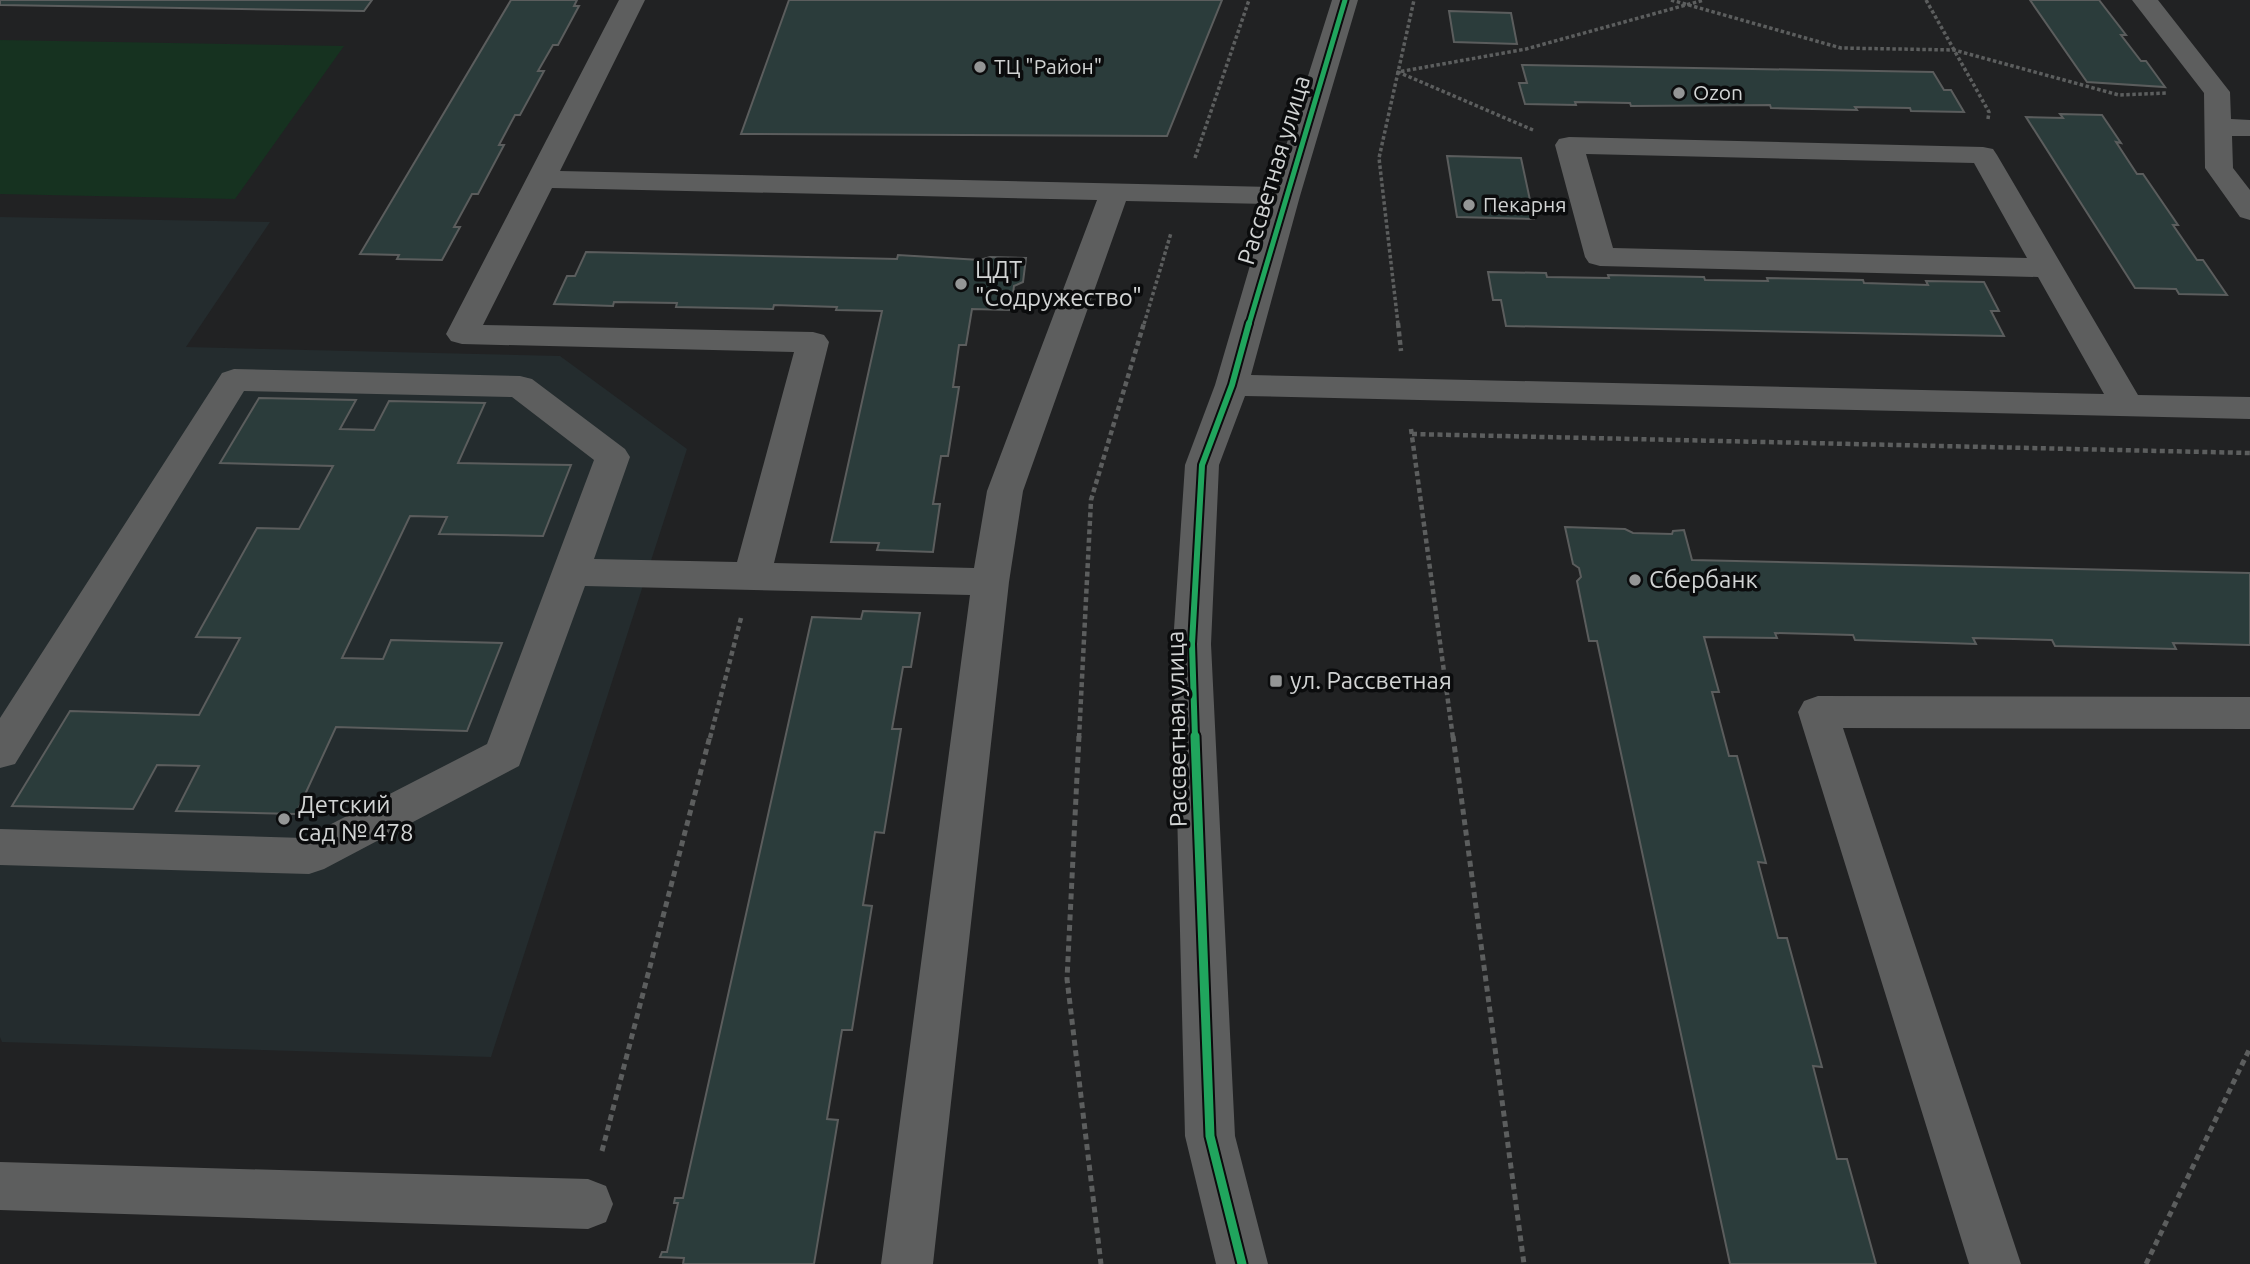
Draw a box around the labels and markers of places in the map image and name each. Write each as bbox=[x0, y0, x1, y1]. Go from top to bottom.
place label: ТЦ "Район" bbox=[994, 54, 1102, 78]
marker: ТЦ "Район" bbox=[972, 59, 988, 75]
place label: Ozon bbox=[1693, 80, 1743, 104]
marker: Ozon bbox=[1671, 85, 1687, 101]
place label: Пекарня bbox=[1483, 192, 1567, 216]
marker: Пекарня bbox=[1461, 197, 1477, 213]
place label: ЦДТ "Содружество" bbox=[975, 256, 1142, 311]
marker: ЦДТ "Содружество" bbox=[953, 276, 969, 292]
place label: Сбербанк bbox=[1649, 566, 1758, 593]
marker: Сбербанк bbox=[1627, 572, 1643, 588]
place label: ул. Рассветная bbox=[1290, 667, 1452, 694]
marker: ул. Рассветная bbox=[1268, 673, 1284, 689]
place label: Детский сад № 478 bbox=[298, 791, 414, 846]
marker: Детский сад № 478 bbox=[276, 811, 292, 827]

